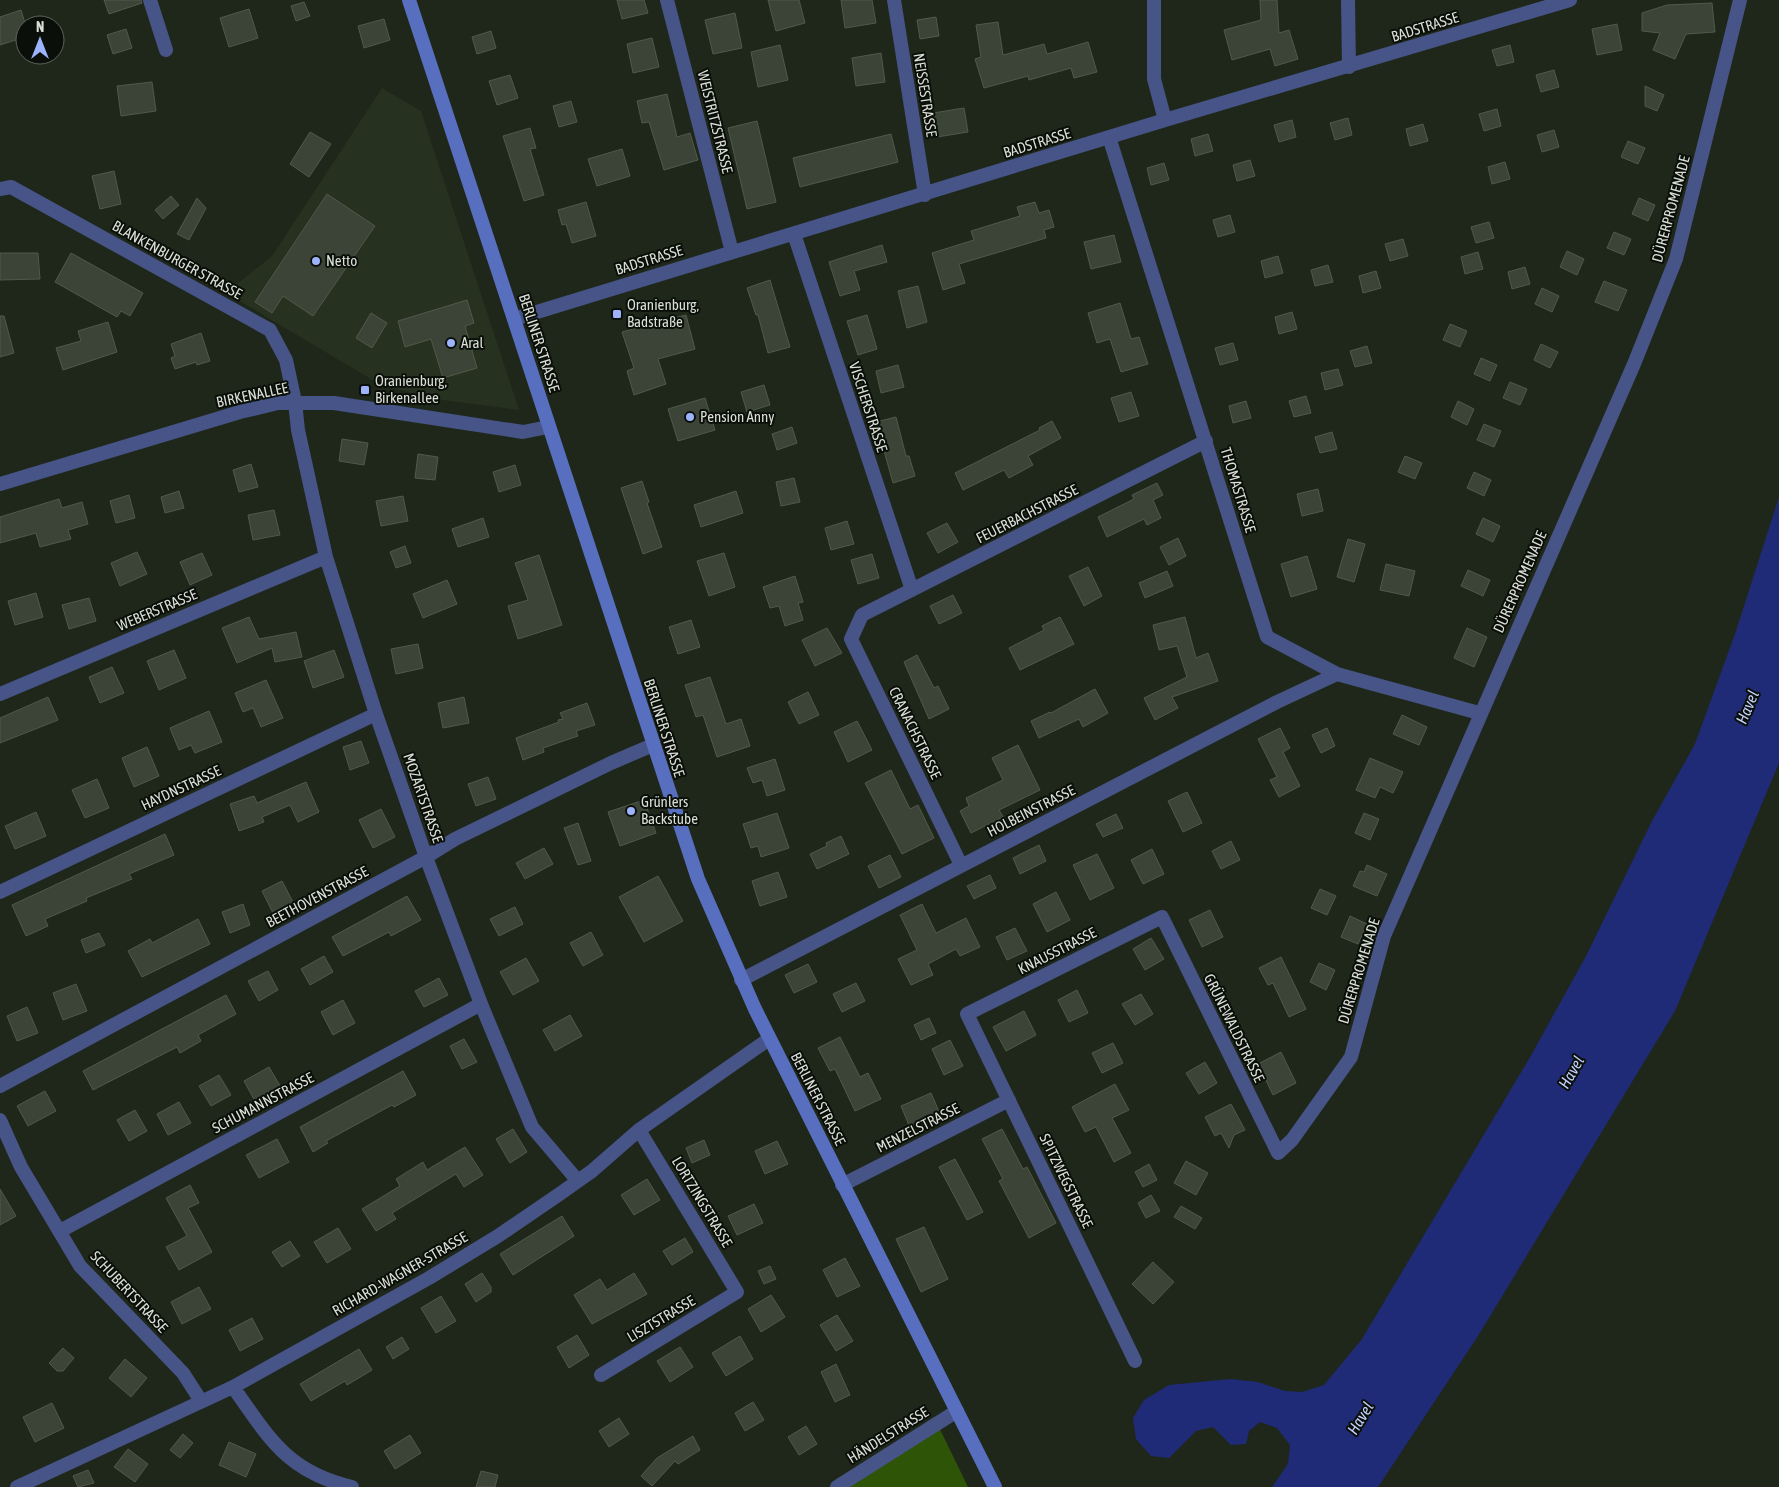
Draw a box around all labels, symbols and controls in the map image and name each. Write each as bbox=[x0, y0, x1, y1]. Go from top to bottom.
street label: BADSTRASSE bbox=[1389, 8, 1461, 45]
north arrow bbox=[15, 15, 65, 65]
text: N bbox=[36, 19, 44, 35]
street label: NEISSESTRASSE bbox=[910, 52, 941, 139]
street label: WEISTRITZSTRASSE bbox=[694, 69, 737, 176]
street label: BADSTRASSE bbox=[1001, 124, 1073, 161]
street label: DÜRERPROMENADE bbox=[1648, 153, 1693, 264]
street label: BLANKENBURGER STRASSE bbox=[109, 217, 246, 303]
street label: BADSTRASSE bbox=[613, 241, 685, 278]
place label: Netto bbox=[326, 252, 357, 269]
marker: Netto bbox=[310, 255, 322, 267]
street label: BERLINER STRASSE bbox=[516, 292, 564, 395]
place label: Oranienburg, Badstraße bbox=[627, 296, 699, 330]
marker: Oranienburg, Badstraße bbox=[611, 308, 623, 320]
place label: Aral bbox=[461, 334, 483, 351]
marker: Aral bbox=[445, 337, 457, 349]
street label: VISCHERSTRASSE bbox=[846, 360, 891, 455]
place label: Oranienburg, Birkenallee bbox=[375, 372, 447, 406]
street label: BIRKENALLEE bbox=[215, 379, 290, 410]
marker: Oranienburg, Birkenallee bbox=[359, 384, 371, 396]
place label: Pension Anny bbox=[700, 408, 775, 425]
marker: Pension Anny bbox=[684, 411, 696, 423]
street label: THOMASTRASSE bbox=[1217, 445, 1260, 535]
street label: FEUERBACHSTRASSE bbox=[973, 480, 1081, 547]
street label: DÜRERPROMENADE bbox=[1490, 528, 1550, 635]
street label: WEBERSTRASSE bbox=[114, 585, 200, 634]
street label: BERLINER STRASSE bbox=[641, 677, 689, 780]
street label: CRANACHSTRASSE bbox=[886, 684, 945, 782]
water label: Havel bbox=[1732, 688, 1762, 726]
street label: MOZARTSTRASSE bbox=[400, 751, 447, 845]
street label: HAYDNSTRASSE bbox=[138, 761, 224, 813]
street label: HOLBEINSTRASSE bbox=[984, 781, 1078, 840]
place label: Grünlers Backstube bbox=[641, 793, 698, 827]
marker: Grünlers Backstube bbox=[625, 805, 637, 817]
street label: BEETHOVENSTRASSE bbox=[263, 862, 371, 931]
street label: DÜRERPROMENADE bbox=[1334, 915, 1383, 1026]
street label: KNAUSSTRASSE bbox=[1015, 923, 1099, 978]
street label: GRÜNEWALDSTRASSE bbox=[1201, 971, 1268, 1085]
street label: BERLINER STRASSE bbox=[788, 1049, 849, 1149]
water label: Havel bbox=[1555, 1052, 1587, 1092]
street label: SCHUMANNSTRASSE bbox=[209, 1068, 317, 1136]
street label: MENZELSTRASSE bbox=[873, 1099, 963, 1156]
street label: SPITZWEGSTRASSE bbox=[1036, 1131, 1097, 1231]
street label: LORTZINGSTRASSE bbox=[669, 1153, 736, 1251]
street label: RICHARD-WAGNER-STRASSE bbox=[329, 1228, 471, 1319]
street label: SCHUBERTSTRASSE bbox=[87, 1247, 172, 1336]
street label: LISZTSTRASSE bbox=[624, 1291, 698, 1345]
water label: Havel bbox=[1343, 1399, 1377, 1437]
street label: HÄNDELSTRASSE bbox=[844, 1403, 932, 1466]

